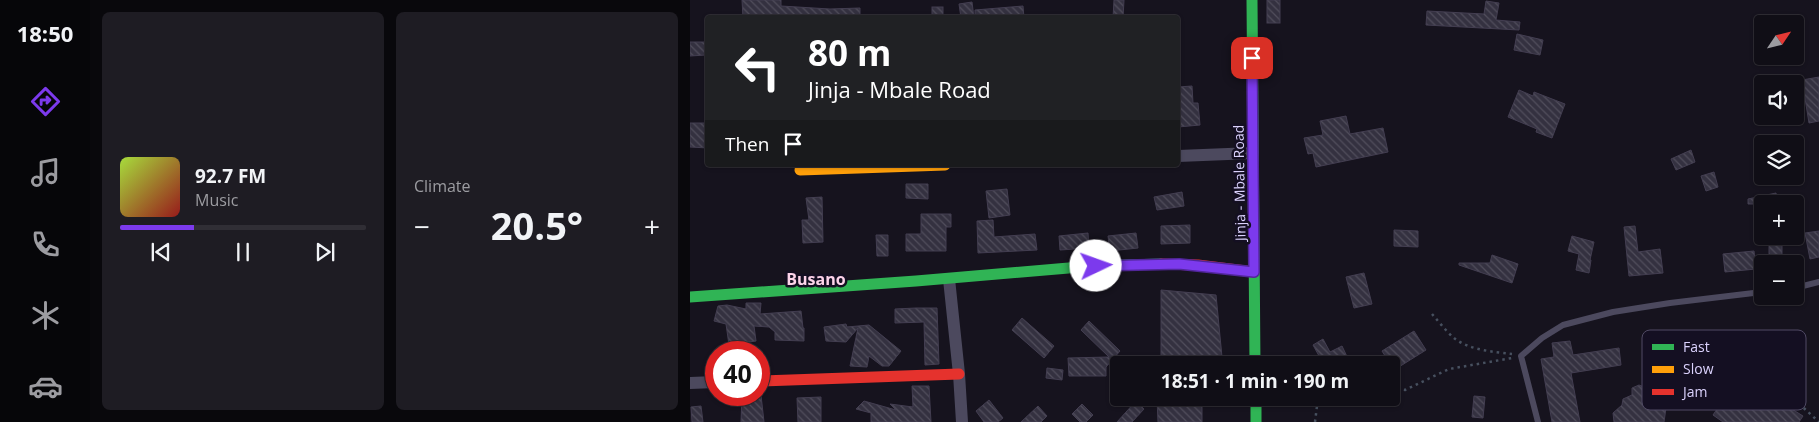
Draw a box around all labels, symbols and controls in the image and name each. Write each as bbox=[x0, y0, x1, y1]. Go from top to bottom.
north arrow bbox=[1754, 15, 1804, 65]
map controls bbox=[1754, 15, 1804, 305]
text: 18:50 bbox=[17, 18, 73, 48]
text: 80 m bbox=[808, 29, 891, 76]
icon: left bbox=[725, 35, 790, 100]
pin bbox=[1231, 37, 1273, 79]
icon: arrive bbox=[1238, 44, 1266, 72]
text: Jinja - Mbale Road bbox=[808, 74, 991, 104]
button: sound bbox=[1754, 75, 1804, 125]
icon: directions bbox=[28, 84, 63, 119]
street label: Jinja - Mbale Road bbox=[1228, 125, 1250, 243]
icon: arrive bbox=[779, 130, 807, 158]
text: Then bbox=[725, 131, 769, 157]
button: layers bbox=[1754, 135, 1804, 185]
icon: music bbox=[28, 155, 63, 190]
text: 92.7 FM bbox=[195, 163, 266, 189]
text: Climate bbox=[414, 175, 471, 197]
text: Music bbox=[195, 189, 239, 211]
button: + bbox=[1754, 195, 1804, 245]
text: 20.5° bbox=[491, 199, 583, 251]
text: − bbox=[414, 207, 430, 245]
text: + bbox=[644, 207, 660, 245]
icon: phone bbox=[28, 227, 63, 262]
icon: previous bbox=[147, 238, 175, 266]
icon: pause bbox=[229, 238, 257, 266]
icon: next bbox=[311, 238, 339, 266]
position arrow bbox=[1069, 239, 1121, 291]
button: − bbox=[1754, 255, 1804, 305]
district label: Busano bbox=[786, 268, 846, 290]
icon: climate bbox=[28, 298, 63, 333]
legend bbox=[1642, 330, 1806, 410]
text: Fast bbox=[1683, 337, 1710, 356]
speed limit sign: 40 bbox=[705, 341, 770, 406]
text: Slow bbox=[1683, 359, 1714, 378]
text: 18:51 · 1 min · 190 m bbox=[1161, 368, 1349, 394]
icon: car bbox=[28, 369, 63, 404]
text: Jam bbox=[1681, 382, 1708, 401]

